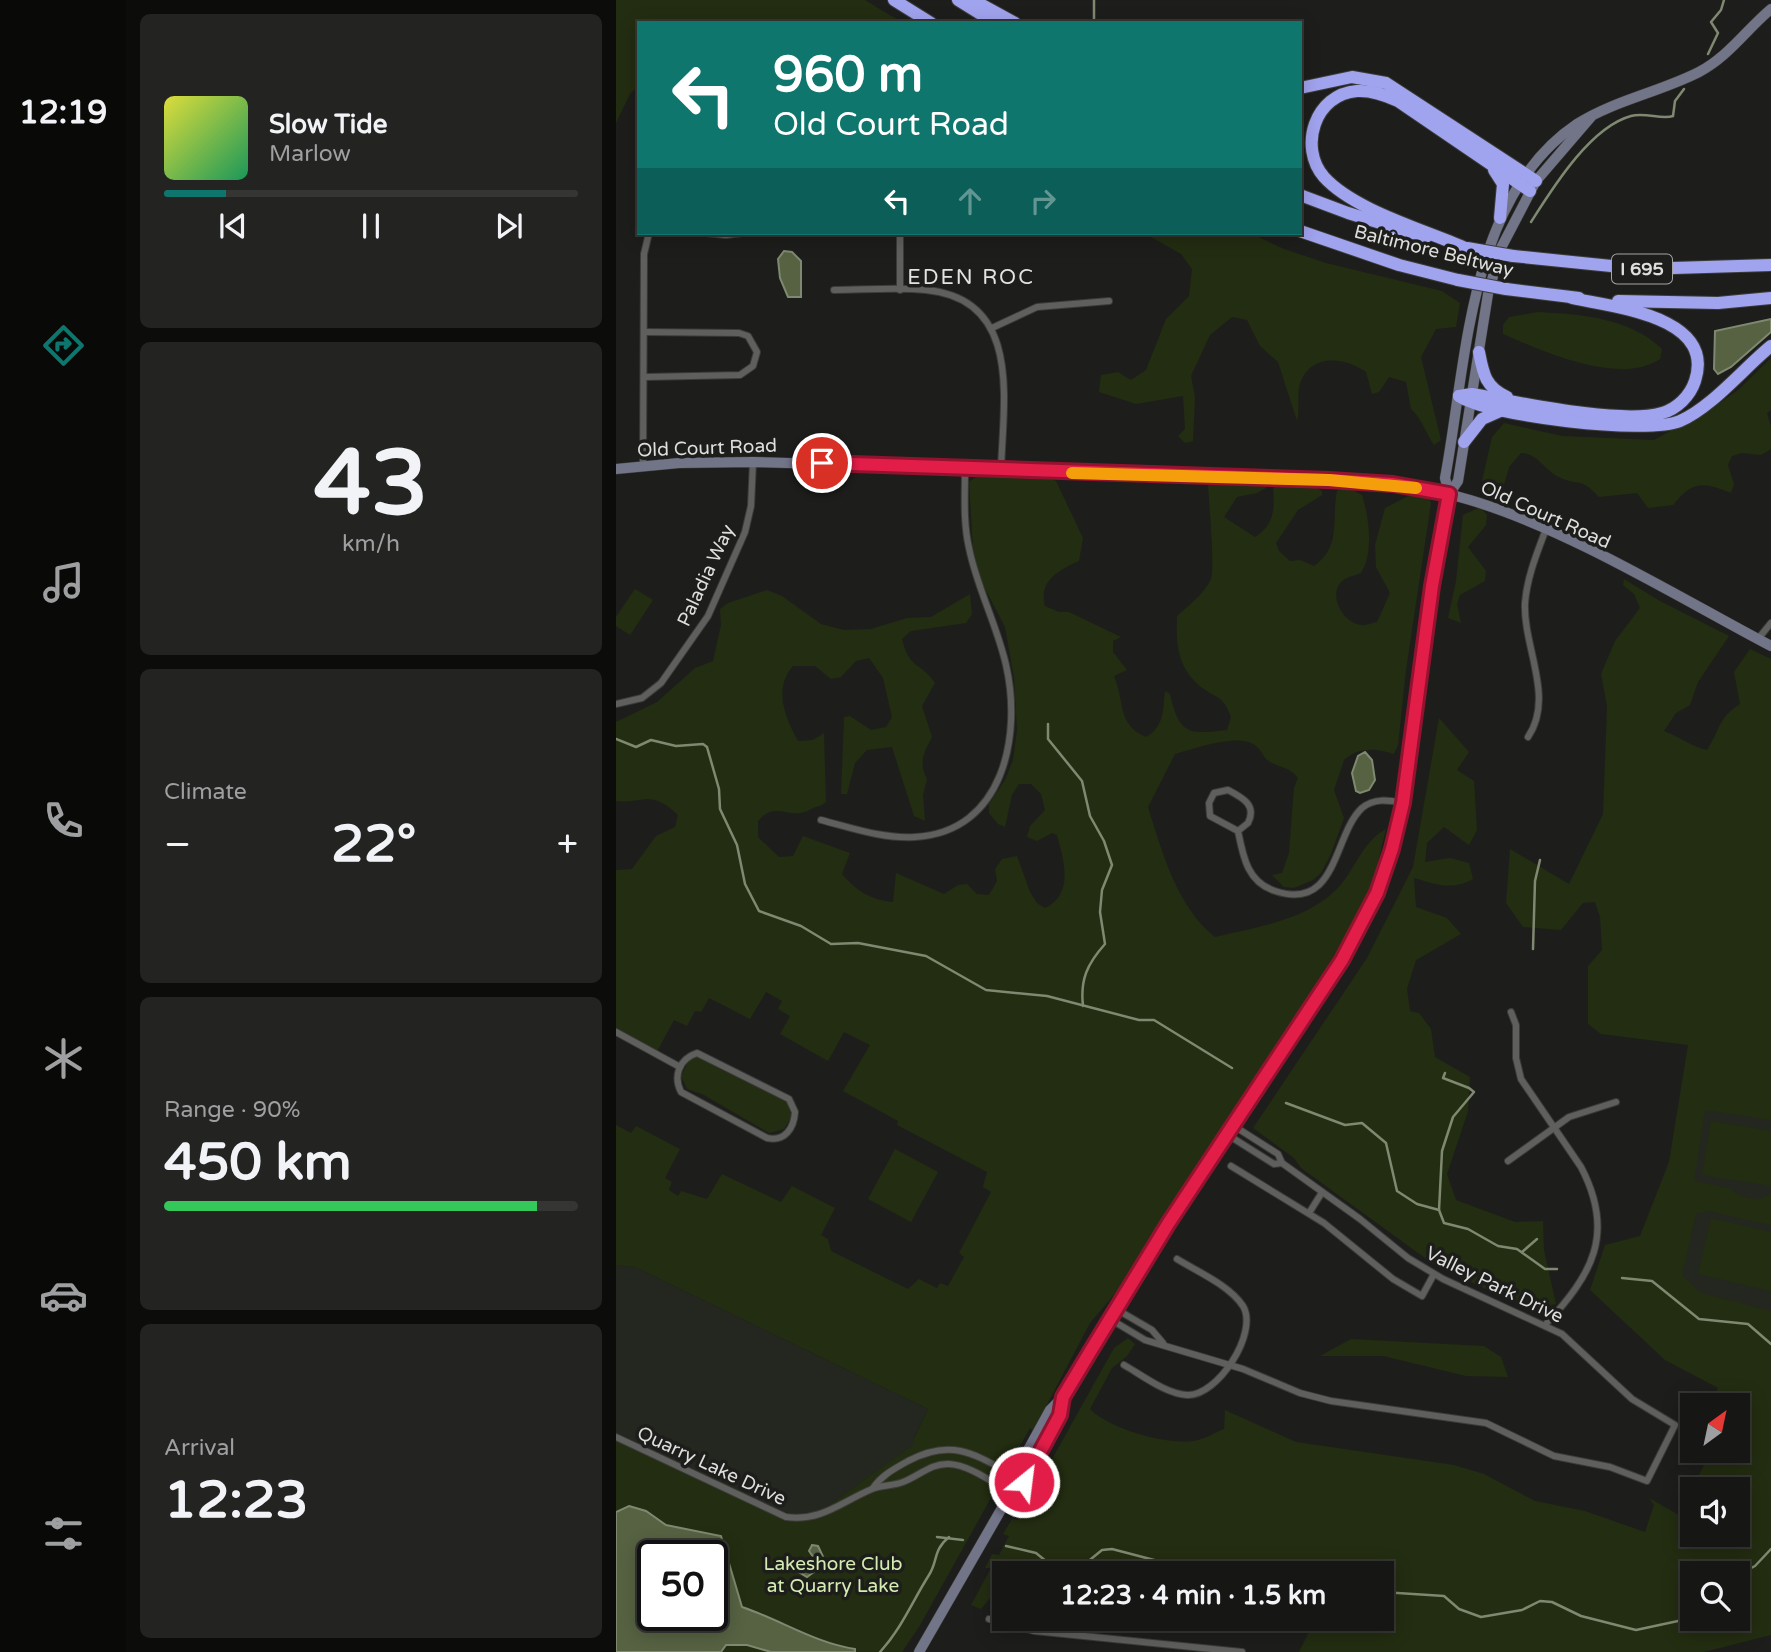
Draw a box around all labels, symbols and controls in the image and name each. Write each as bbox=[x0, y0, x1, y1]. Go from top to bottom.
text: 960 m bbox=[773, 46, 923, 105]
icon: left bbox=[658, 49, 749, 140]
text: 12:19 bbox=[19, 94, 107, 132]
text: Old Court Road bbox=[773, 106, 1009, 144]
text: Slow Tide bbox=[269, 109, 387, 140]
text: Marlow bbox=[269, 140, 351, 168]
icon: left bbox=[878, 182, 916, 220]
icon: ahead bbox=[951, 182, 989, 220]
icon: right bbox=[1024, 182, 1062, 220]
icon: previous bbox=[214, 207, 252, 245]
icon: pause bbox=[352, 207, 390, 245]
icon: next bbox=[490, 207, 528, 245]
street label: Baltimore Beltway bbox=[1352, 221, 1516, 281]
road number: I 695 bbox=[1612, 255, 1672, 284]
district label: EDEN ROC bbox=[907, 265, 1035, 290]
icon: directions bbox=[39, 321, 88, 370]
text: 43 bbox=[314, 429, 428, 539]
pin bbox=[792, 433, 852, 493]
street label: Old Court Road bbox=[637, 435, 777, 461]
icon: arrive bbox=[803, 444, 841, 482]
street label: Old Court Road bbox=[1477, 476, 1614, 553]
street label: Paladia Way bbox=[673, 521, 739, 630]
text: km/h bbox=[342, 530, 400, 558]
icon: music bbox=[39, 558, 88, 607]
text: Climate bbox=[164, 778, 247, 806]
icon: phone bbox=[39, 796, 88, 845]
text: 22° bbox=[331, 813, 416, 876]
text: − bbox=[164, 822, 191, 868]
text: + bbox=[557, 822, 578, 868]
icon: climate bbox=[39, 1034, 88, 1083]
text: Range · 90% bbox=[164, 1096, 300, 1124]
text: 450 km bbox=[164, 1131, 352, 1194]
street label: Valley Park Drive bbox=[1422, 1242, 1567, 1328]
icon: car bbox=[39, 1271, 88, 1320]
north arrow bbox=[1680, 1393, 1750, 1463]
map controls bbox=[1680, 1393, 1750, 1631]
street label: Quarry Lake Drive bbox=[634, 1422, 789, 1510]
text: Arrival bbox=[164, 1434, 235, 1462]
position arrow bbox=[987, 1445, 1061, 1519]
text: 12:23 bbox=[164, 1469, 308, 1532]
button: sound bbox=[1680, 1477, 1750, 1547]
icon: filters bbox=[39, 1509, 88, 1558]
speed limit sign: 50 bbox=[637, 1540, 728, 1631]
park label: Lakeshore Club at Quarry Lake bbox=[764, 1553, 903, 1597]
button: search bbox=[1680, 1561, 1750, 1631]
text: 12:23 · 4 min · 1.5 km bbox=[1060, 1580, 1326, 1611]

